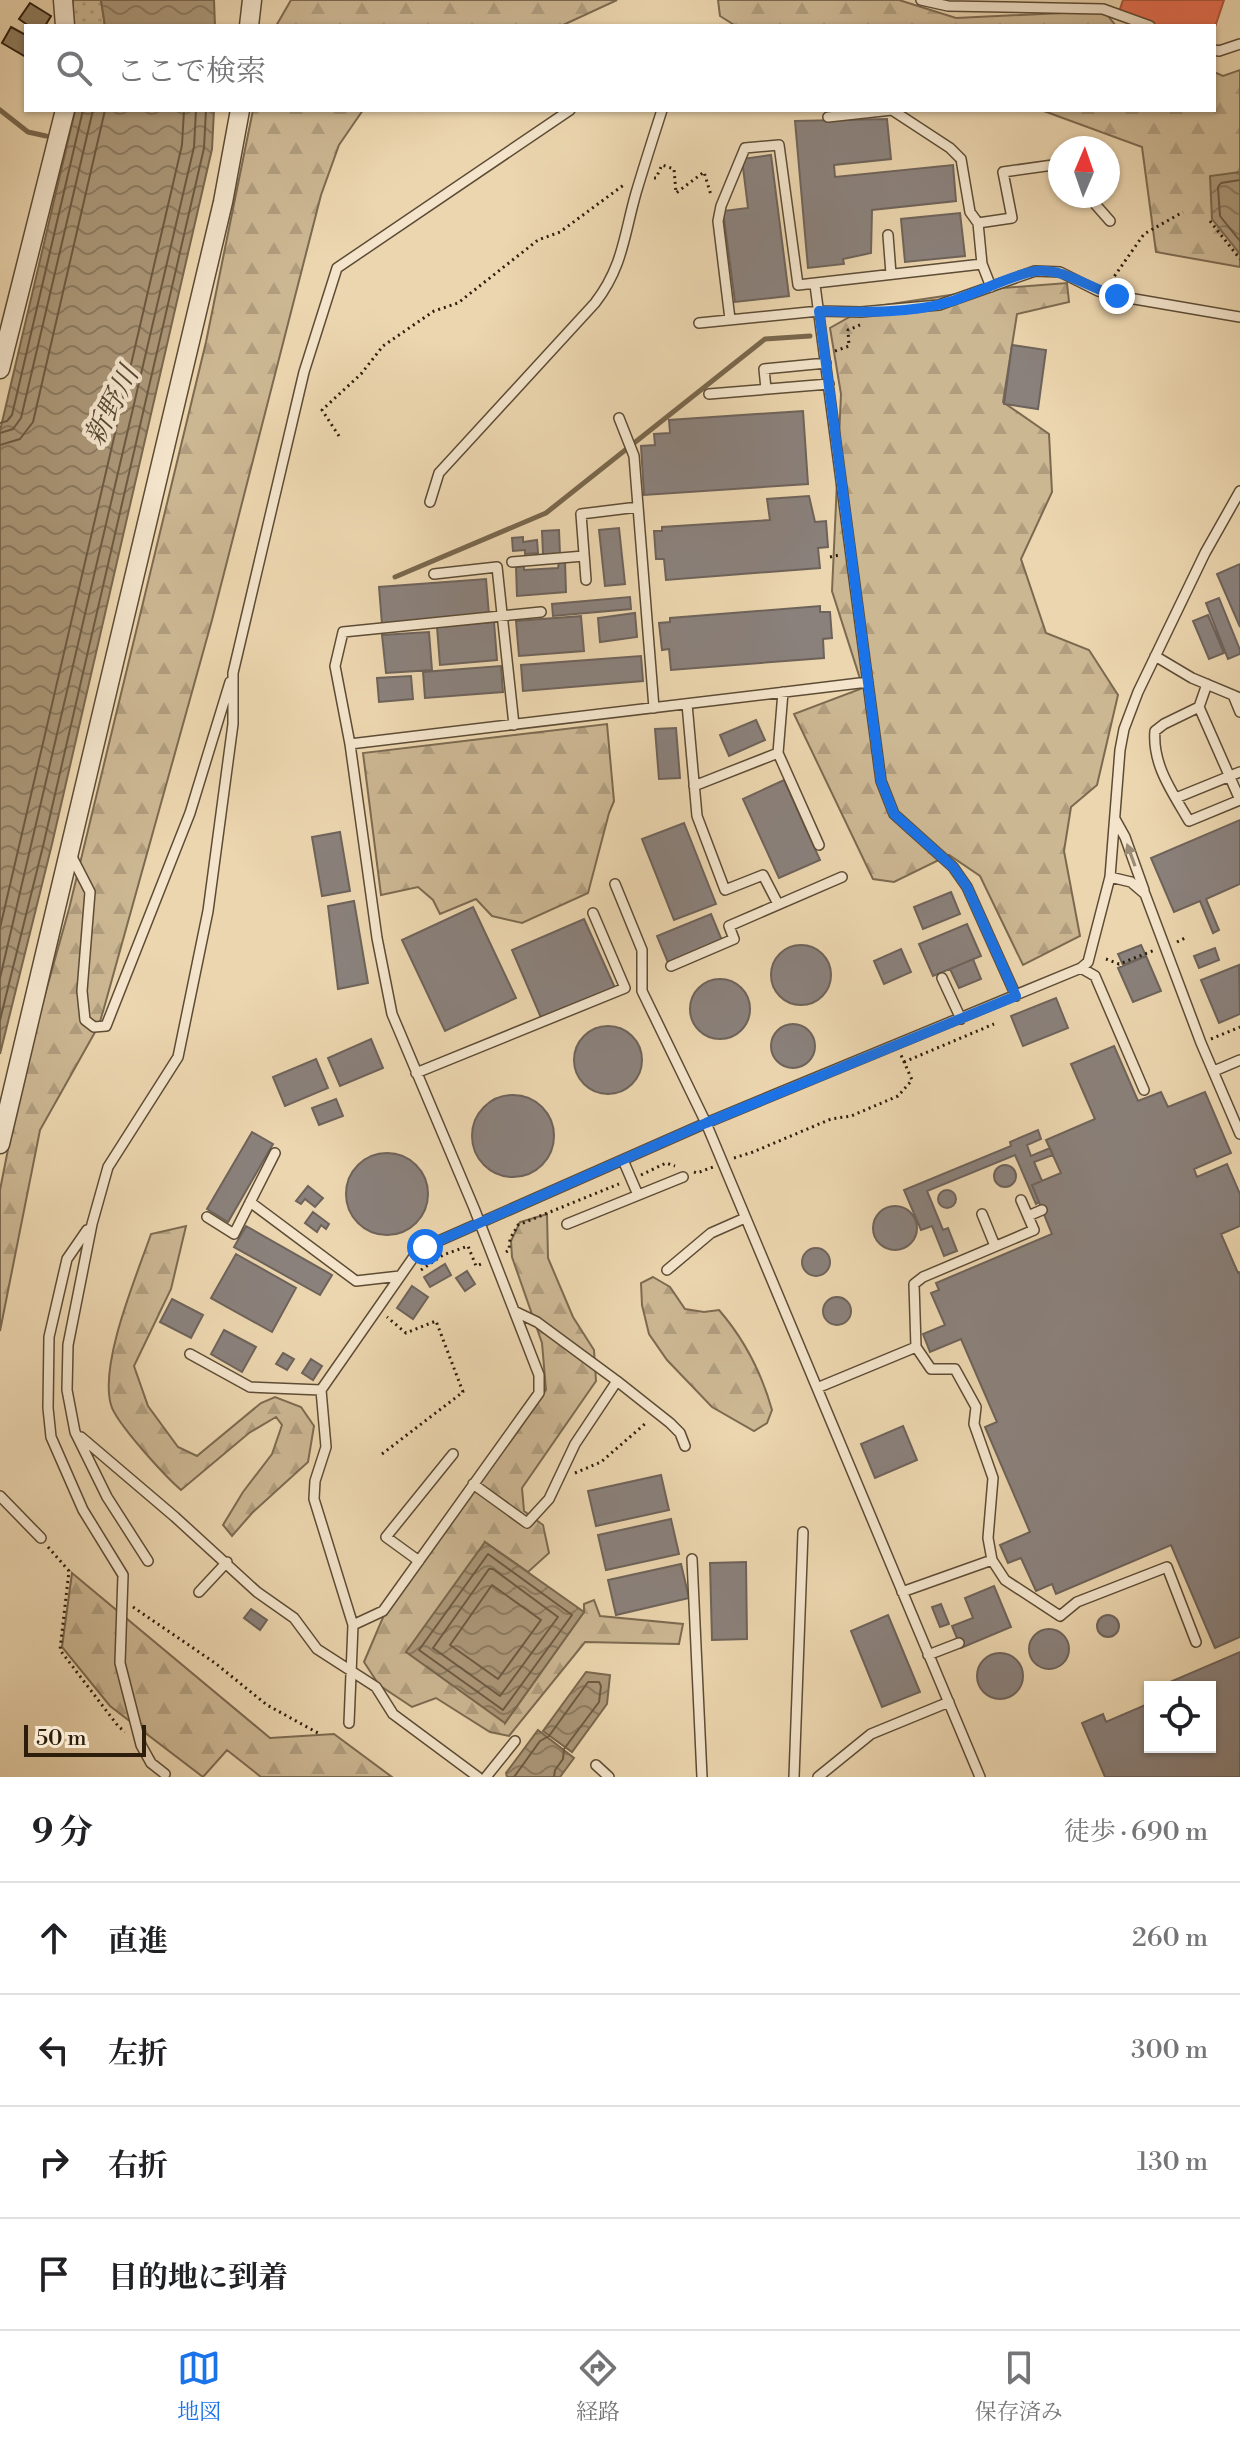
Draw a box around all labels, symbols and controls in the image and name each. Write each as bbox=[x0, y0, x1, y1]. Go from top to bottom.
search box bbox=[24, 24, 1216, 112]
icon: search bbox=[52, 46, 96, 90]
text: ここで検索 bbox=[116, 53, 266, 91]
north arrow bbox=[1048, 136, 1120, 208]
route end bbox=[1099, 278, 1135, 314]
water label: 新野川 bbox=[77, 358, 148, 451]
one-way arrow bbox=[1125, 843, 1137, 867]
route start bbox=[407, 1229, 443, 1265]
map controls bbox=[1144, 1681, 1216, 1753]
button: locate bbox=[1144, 1681, 1216, 1753]
scale bar bbox=[24, 1721, 146, 1757]
text: 50 m bbox=[36, 1725, 87, 1752]
text: 9 分 bbox=[32, 1812, 93, 1854]
text: 徒歩 · 690 m bbox=[1064, 1816, 1208, 1848]
icon: ahead bbox=[32, 1916, 76, 1960]
text: 260 m bbox=[1132, 1922, 1208, 1954]
text: 直進 bbox=[108, 1923, 168, 1961]
icon: left bbox=[32, 2028, 76, 2072]
text: 300 m bbox=[1131, 2034, 1208, 2066]
text: 左折 bbox=[108, 2035, 168, 2073]
icon: right bbox=[32, 2140, 76, 2184]
text: 130 m bbox=[1137, 2146, 1208, 2178]
text: 右折 bbox=[108, 2147, 168, 2185]
icon: arrive bbox=[32, 2252, 76, 2296]
text: 目的地に到着 bbox=[108, 2259, 288, 2297]
tab: 地図 bbox=[177, 2346, 221, 2426]
tab: 経路 bbox=[576, 2346, 620, 2426]
tab: 保存済み bbox=[975, 2346, 1063, 2426]

